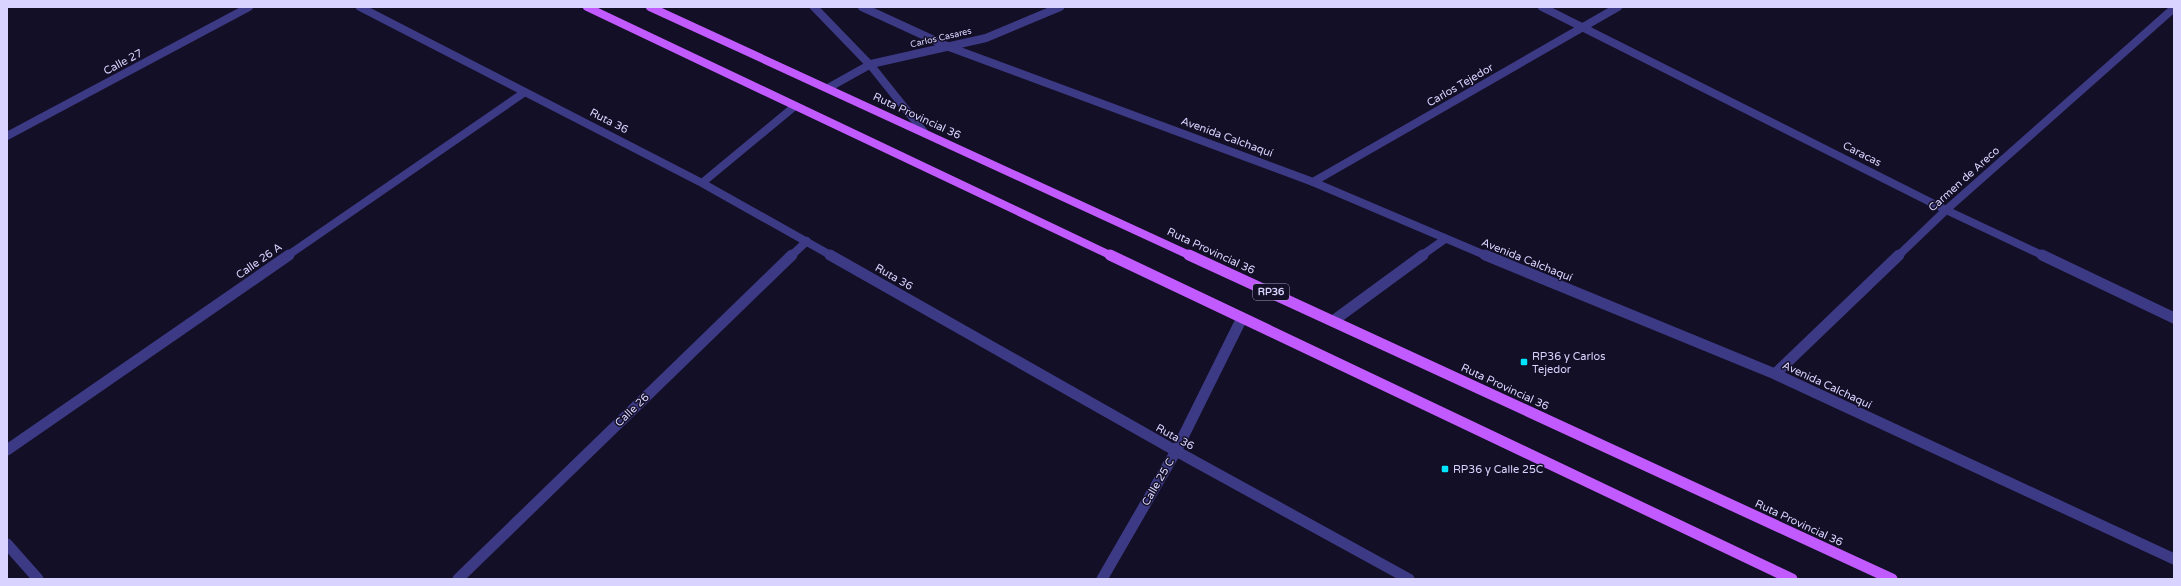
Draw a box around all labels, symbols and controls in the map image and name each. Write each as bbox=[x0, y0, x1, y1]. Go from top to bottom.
street label: Carlos Casares bbox=[909, 26, 973, 50]
street label: Calle 27 bbox=[101, 46, 145, 78]
street label: Carlos Tejedor bbox=[1424, 60, 1496, 109]
street label: Ruta Provincial 36 bbox=[871, 90, 963, 142]
street label: Ruta 36 bbox=[588, 106, 631, 136]
street label: Avenida Calchaquí bbox=[1179, 114, 1275, 160]
street label: Caracas bbox=[1841, 139, 1883, 169]
street label: Carmen de Areco bbox=[1926, 144, 2002, 214]
street label: Ruta Provincial 36 bbox=[1165, 225, 1257, 277]
street label: Avenida Calchaquí bbox=[1480, 236, 1575, 284]
street label: Calle 26 A bbox=[233, 240, 285, 282]
street label: Ruta 36 bbox=[873, 261, 915, 293]
road number: RP36 bbox=[1253, 284, 1289, 300]
place label: RP36 y Carlos Tejedor bbox=[1532, 350, 1605, 376]
marker: RP36 y Carlos Tejedor bbox=[1519, 357, 1529, 367]
street label: Avenida Calchaquí bbox=[1780, 359, 1874, 411]
street label: Ruta Provincial 36 bbox=[1459, 361, 1551, 413]
street label: Calle 26 bbox=[612, 391, 652, 429]
street label: Ruta 36 bbox=[1154, 421, 1196, 453]
street label: Calle 25 C bbox=[1139, 456, 1177, 508]
place label: RP36 y Calle 25C bbox=[1453, 463, 1544, 476]
marker: RP36 y Calle 25C bbox=[1440, 464, 1450, 474]
street label: Ruta Provincial 36 bbox=[1753, 497, 1845, 549]

